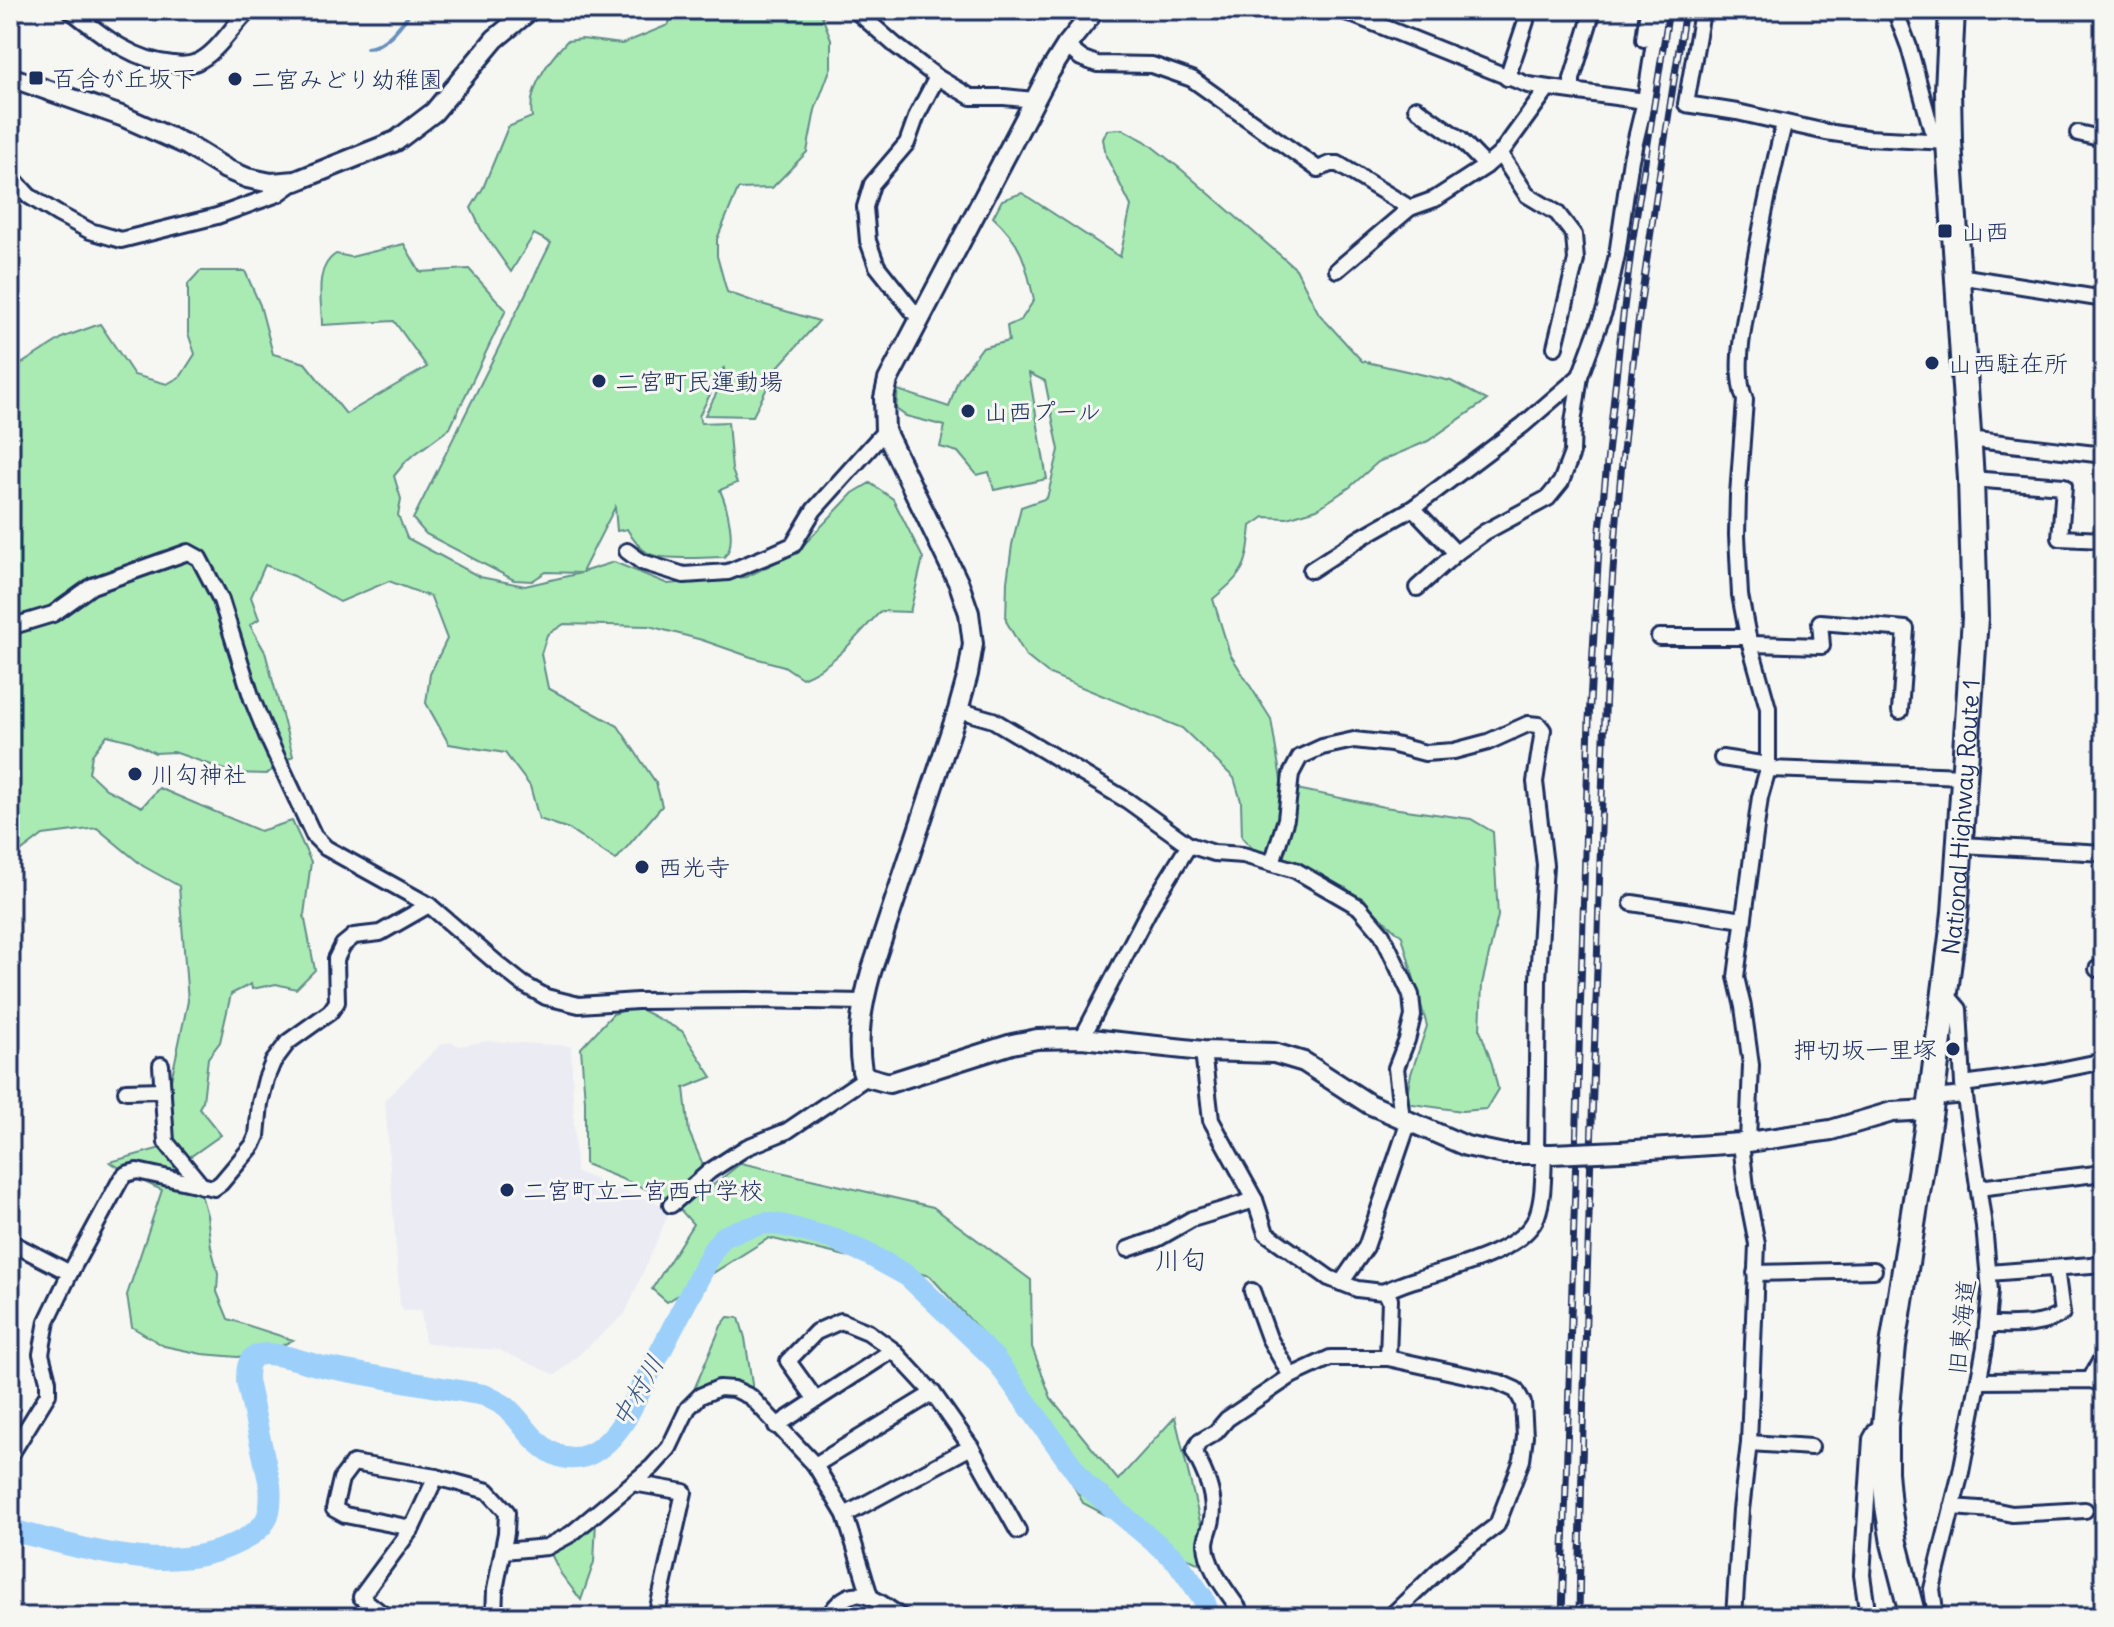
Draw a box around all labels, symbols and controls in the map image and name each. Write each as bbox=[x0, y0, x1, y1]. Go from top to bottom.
place label: 百合が丘坂下 bbox=[52, 63, 196, 93]
place label: 二宮みどり幼稚園 bbox=[251, 64, 443, 94]
marker: 百合が丘坂下 bbox=[27, 69, 45, 87]
marker: 二宮みどり幼稚園 bbox=[226, 70, 244, 88]
place label: 山西 bbox=[1961, 216, 2009, 246]
marker: 山西 bbox=[1936, 222, 1954, 240]
place label: 山西駐在所 bbox=[1948, 348, 2068, 378]
marker: 山西駐在所 bbox=[1923, 354, 1941, 372]
place label: 二宮町民運動場 bbox=[615, 366, 783, 396]
marker: 二宮町民運動場 bbox=[590, 372, 608, 390]
place label: 山西プール bbox=[984, 396, 1101, 426]
marker: 山西プール bbox=[959, 402, 977, 420]
street label: National Highway Route 1 bbox=[1935, 678, 1986, 956]
place label: 川勾神社 bbox=[151, 759, 247, 789]
marker: 川勾神社 bbox=[126, 765, 144, 783]
place label: 西光寺 bbox=[658, 852, 730, 882]
marker: 西光寺 bbox=[633, 858, 651, 876]
place label: 押切坂一里塚 bbox=[1793, 1034, 1937, 1064]
marker: 押切坂一里塚 bbox=[1944, 1040, 1962, 1058]
place label: 二宮町立二宮西中学校 bbox=[523, 1175, 763, 1205]
marker: 二宮町立二宮西中学校 bbox=[498, 1181, 516, 1199]
district label: 川匂 bbox=[1155, 1243, 1207, 1276]
street label: 旧東海道 bbox=[1941, 1278, 1981, 1376]
water label: 中村川 bbox=[603, 1349, 671, 1433]

